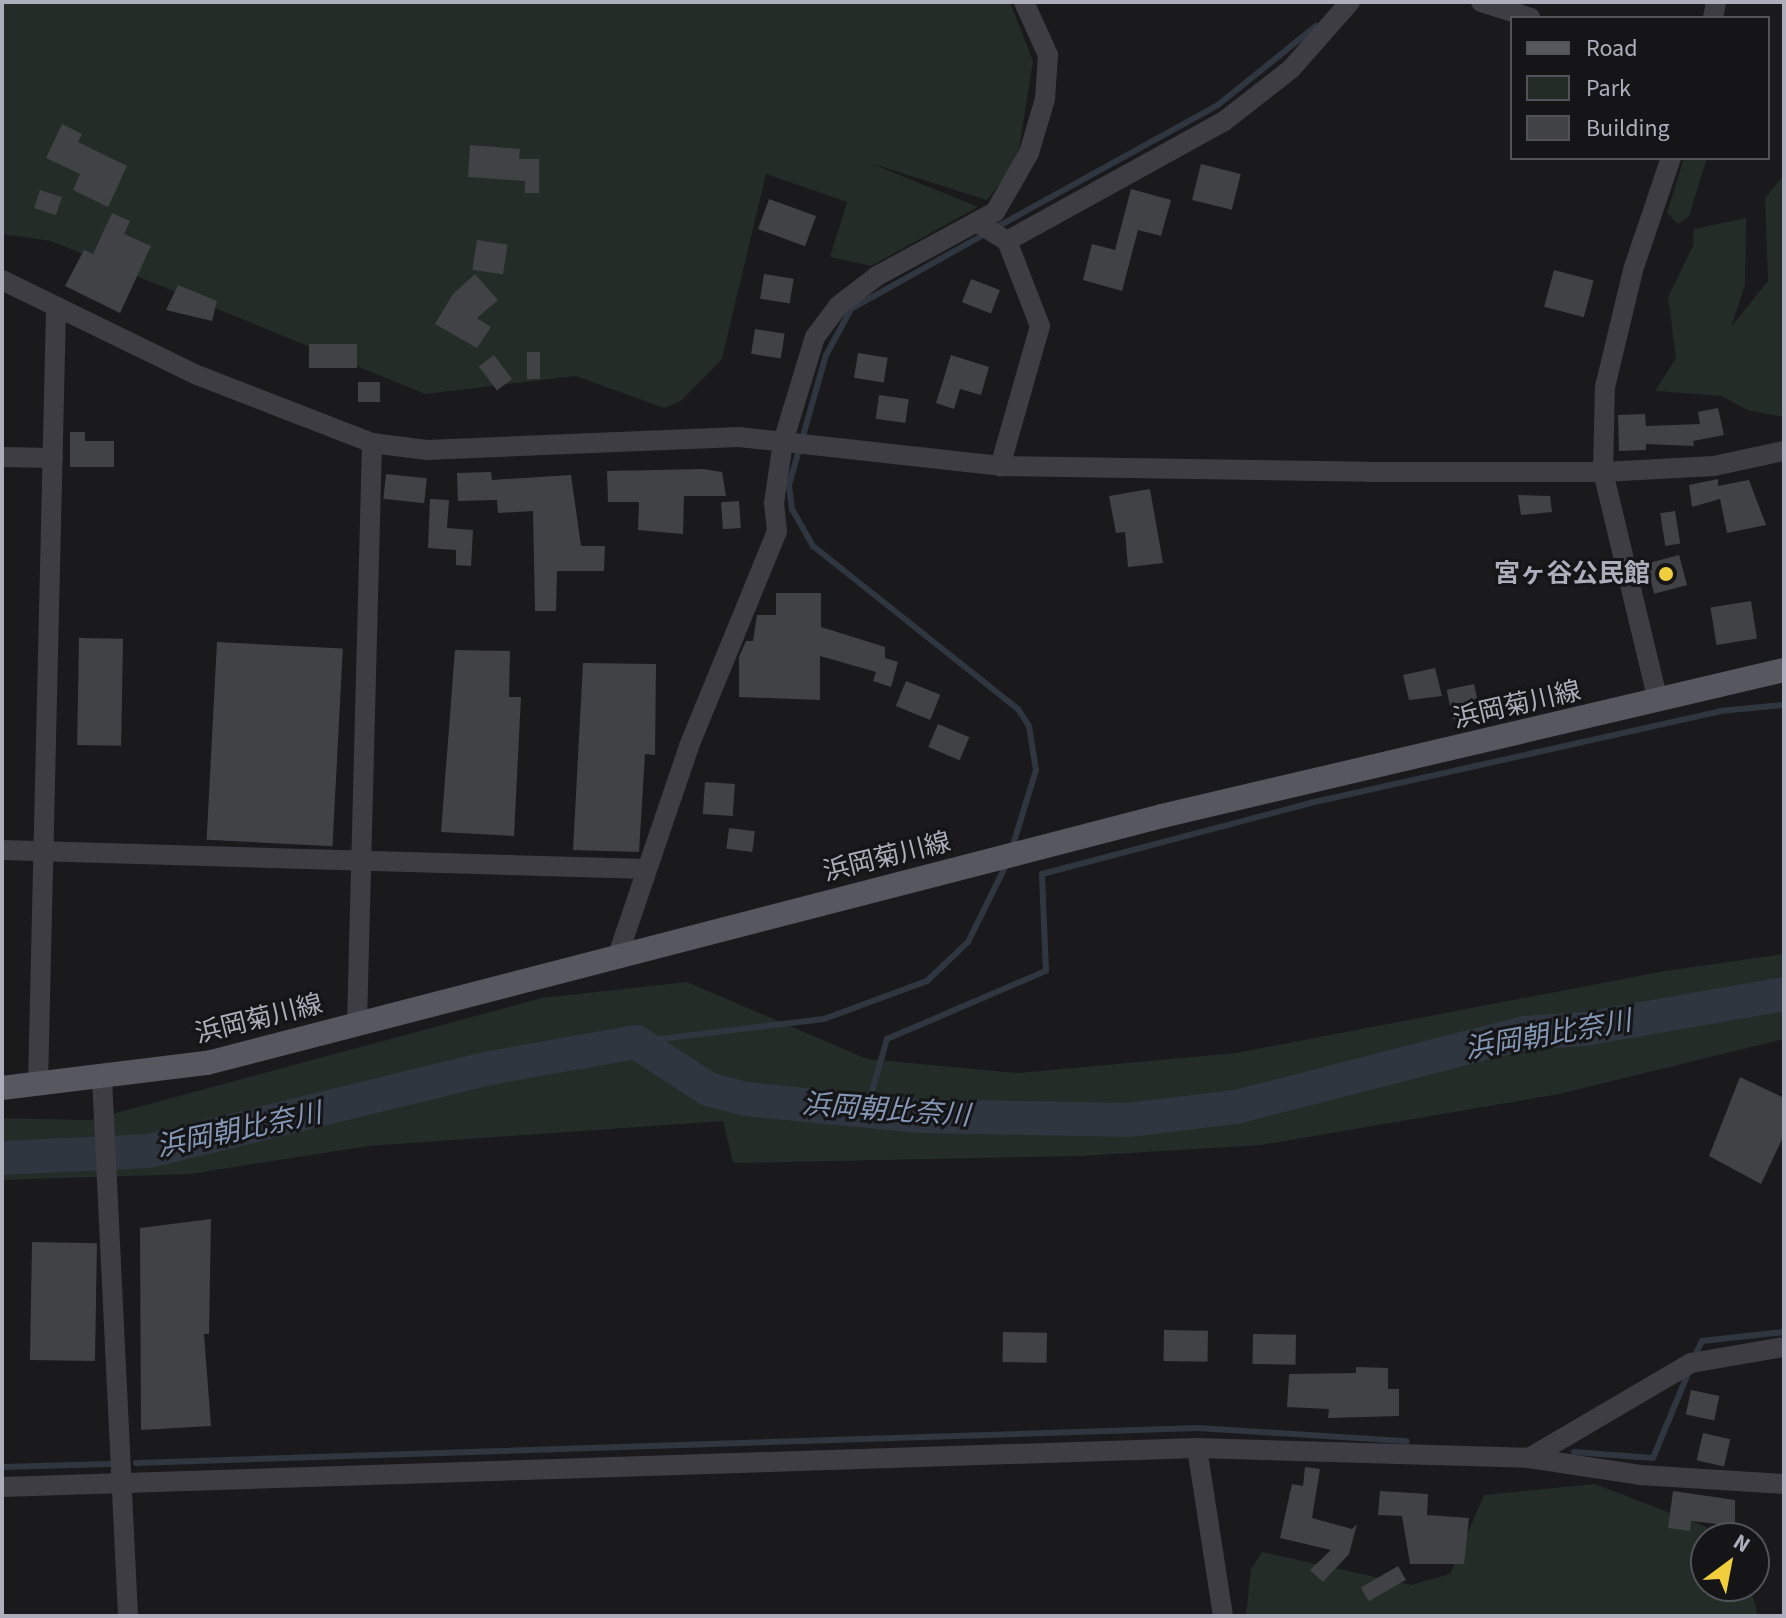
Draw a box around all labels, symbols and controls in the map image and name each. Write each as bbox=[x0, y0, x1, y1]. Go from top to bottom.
legend bbox=[1510, 16, 1770, 160]
text: Road bbox=[1586, 31, 1638, 66]
text: Park bbox=[1586, 71, 1631, 106]
text: Building bbox=[1586, 111, 1670, 146]
place label: 宮ヶ谷公民館 bbox=[1494, 558, 1650, 590]
marker: 宮ヶ谷公民館 bbox=[1657, 565, 1675, 583]
street label: 浜岡菊川線 bbox=[1450, 675, 1584, 735]
street label: 浜岡菊川線 bbox=[820, 826, 954, 888]
street label: 浜岡菊川線 bbox=[192, 988, 326, 1050]
water label: 浜岡朝比奈川 bbox=[1462, 1004, 1634, 1066]
water label: 浜岡朝比奈川 bbox=[801, 1087, 971, 1133]
water label: 浜岡朝比奈川 bbox=[153, 1096, 325, 1164]
north arrow bbox=[1690, 1522, 1770, 1602]
text: N bbox=[1727, 1526, 1756, 1561]

